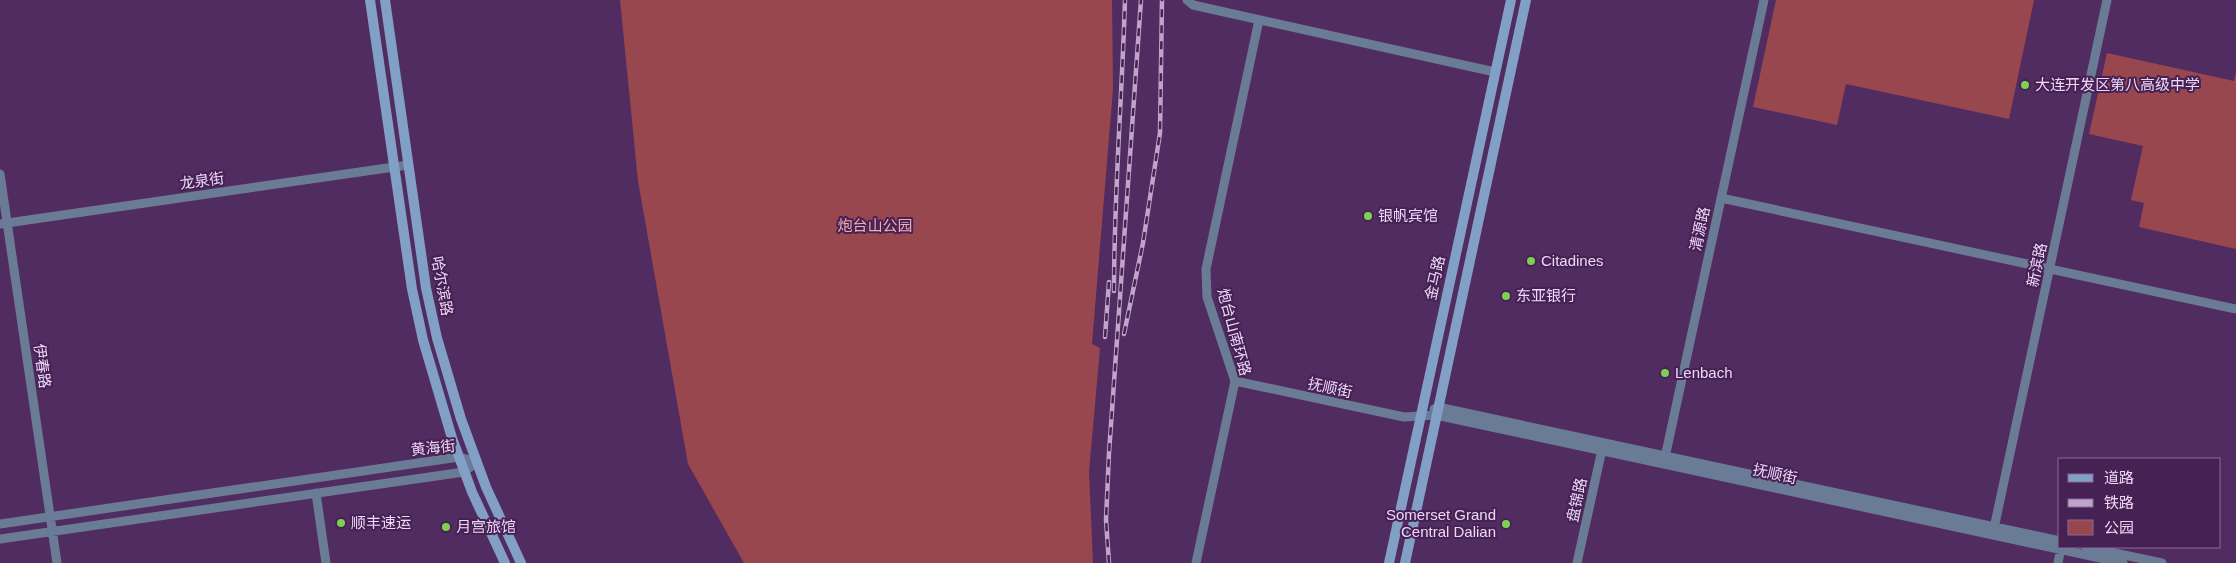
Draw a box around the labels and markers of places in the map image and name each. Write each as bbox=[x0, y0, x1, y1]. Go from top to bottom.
place label: 大连开发区第八高级中学 bbox=[2035, 76, 2200, 93]
marker: 大连开发区第八高级中学 bbox=[2019, 79, 2031, 91]
place label: 银帆宾馆 bbox=[1378, 207, 1438, 224]
marker: 银帆宾馆 bbox=[1362, 210, 1374, 222]
place label: Citadines bbox=[1541, 252, 1604, 269]
marker: Citadines bbox=[1525, 255, 1537, 267]
place label: 东亚银行 bbox=[1516, 287, 1576, 304]
marker: 东亚银行 bbox=[1500, 290, 1512, 302]
place label: Lenbach bbox=[1675, 364, 1733, 381]
marker: Lenbach bbox=[1659, 367, 1671, 379]
place label: Somerset Grand Central Dalian bbox=[1386, 506, 1496, 540]
place label: 顺丰速运 bbox=[351, 514, 411, 531]
marker: 顺丰速运 bbox=[335, 517, 347, 529]
place label: 月宫旅馆 bbox=[456, 518, 516, 535]
marker: Somerset Grand Central Dalian bbox=[1500, 518, 1512, 530]
marker: 月宫旅馆 bbox=[440, 521, 452, 533]

